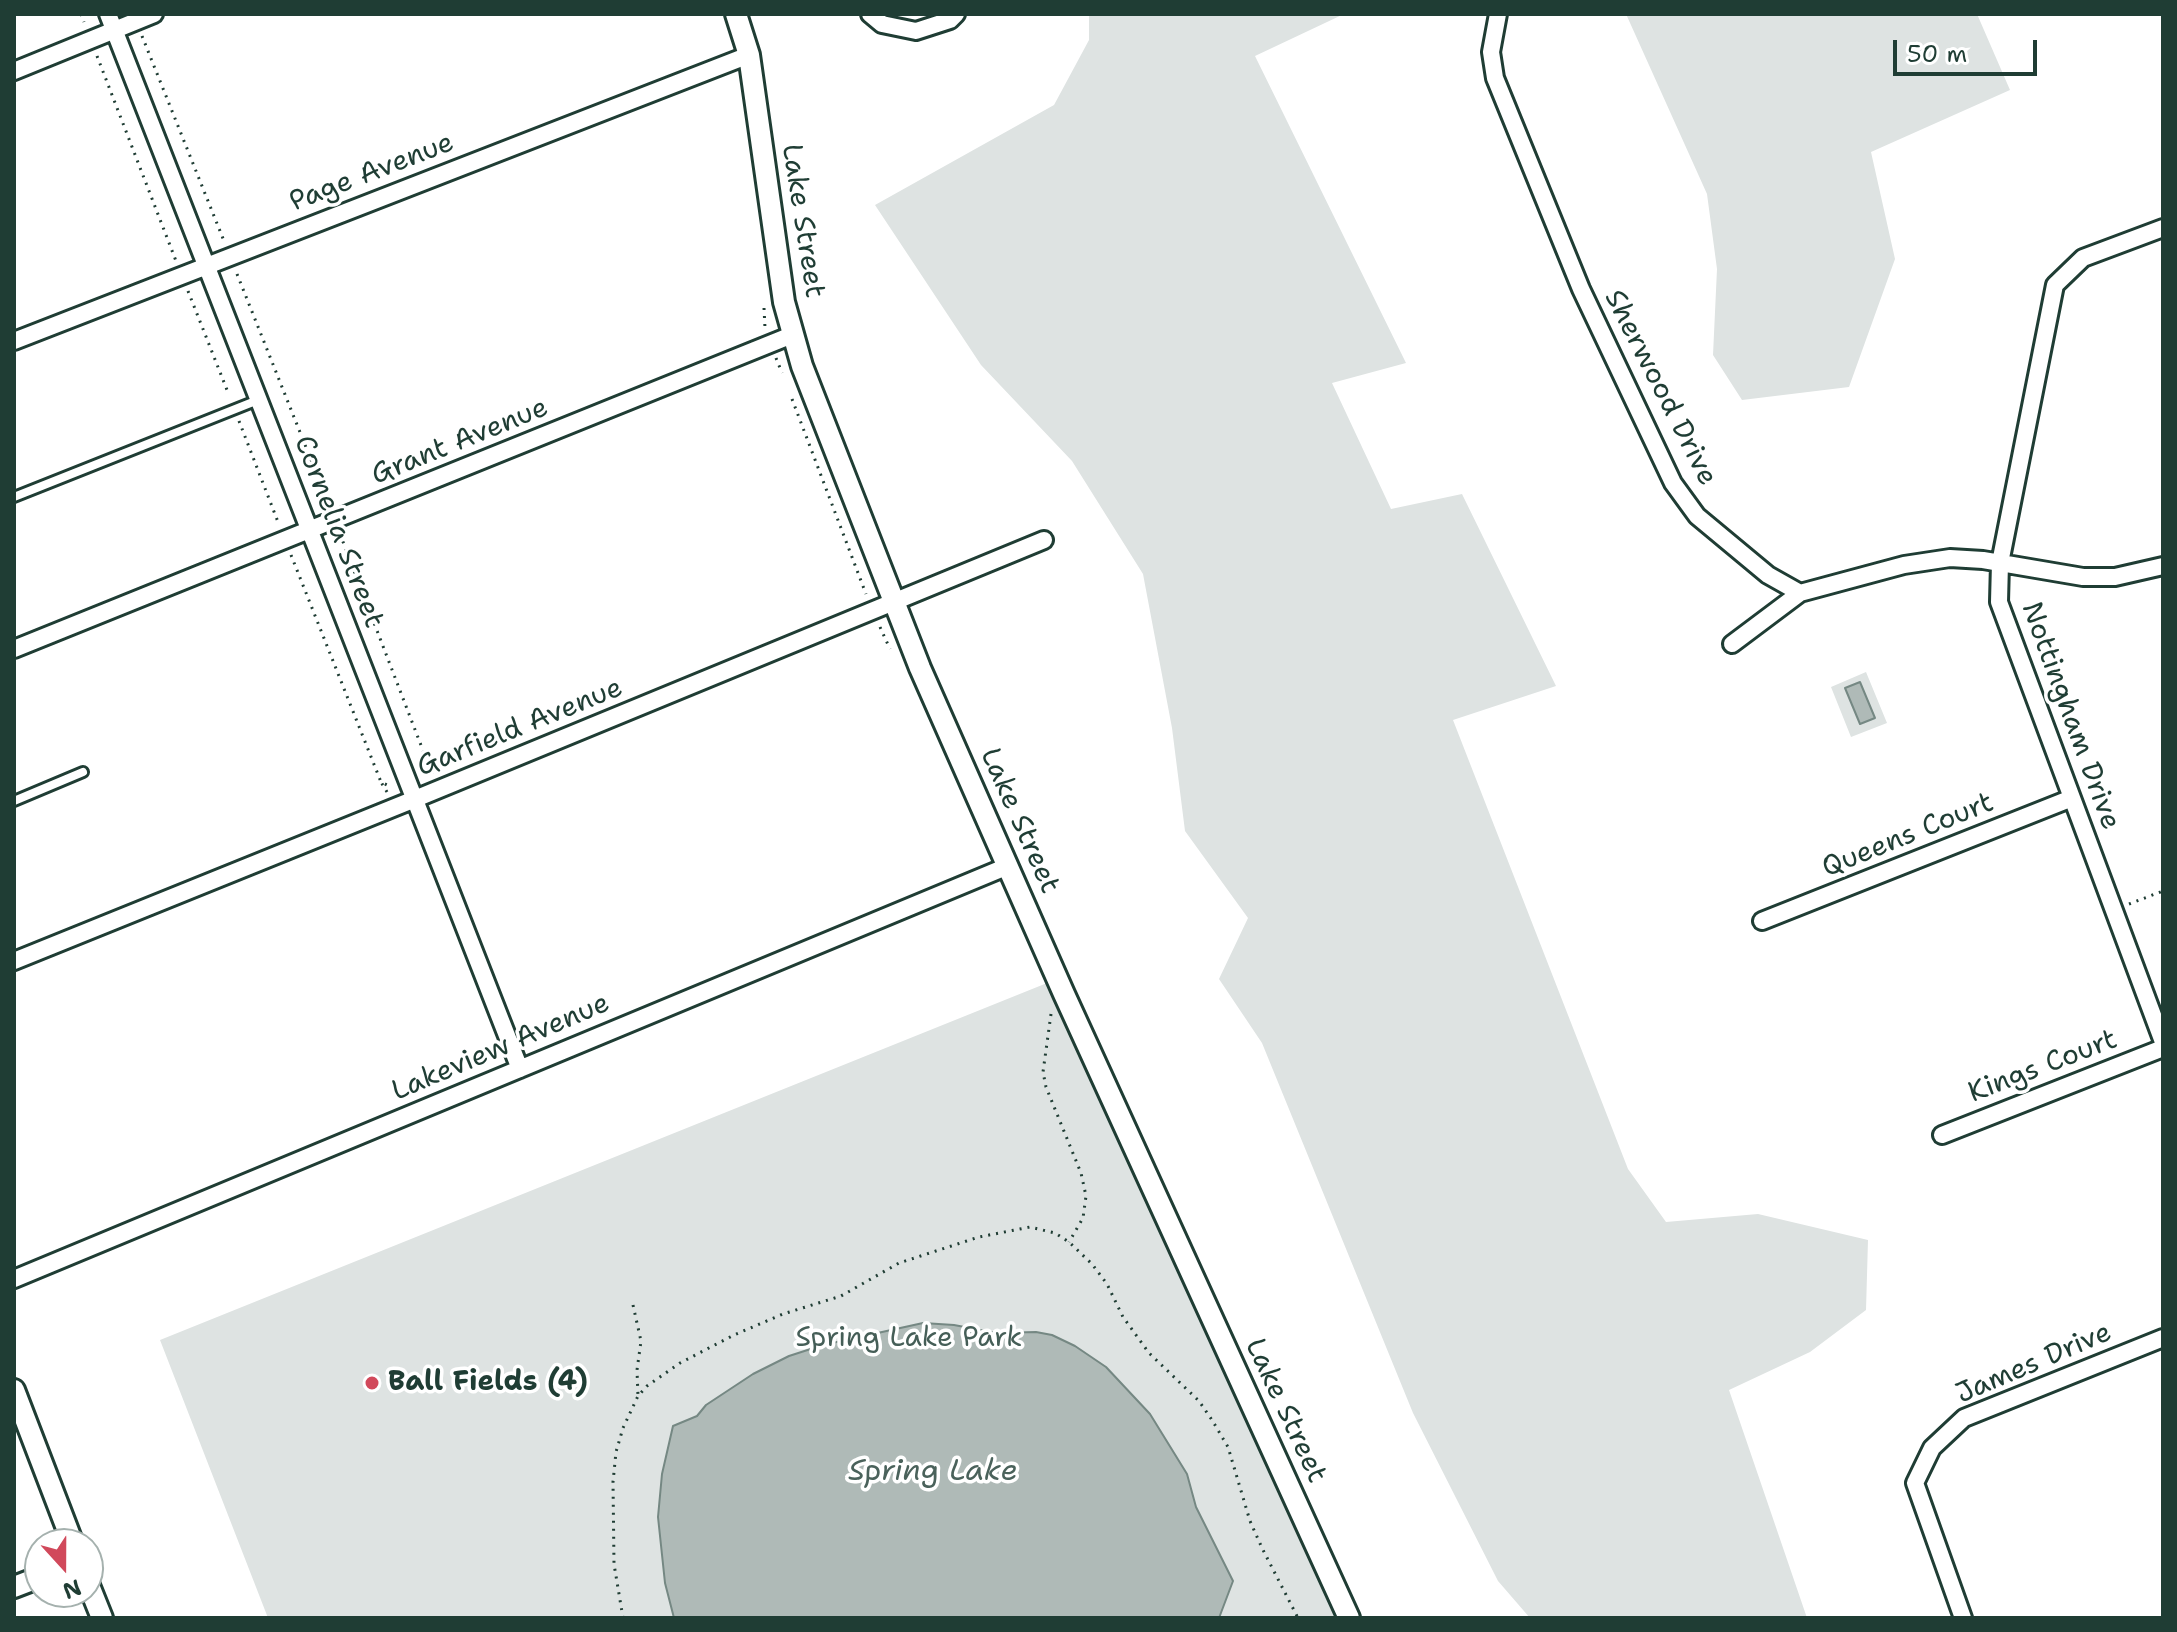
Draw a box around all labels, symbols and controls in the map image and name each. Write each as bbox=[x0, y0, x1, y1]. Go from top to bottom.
scale bar bbox=[1897, 24, 2041, 74]
text: 50 m bbox=[1907, 38, 1967, 70]
street label: Page Avenue bbox=[285, 126, 459, 220]
street label: Lake Street bbox=[773, 142, 831, 300]
street label: Sherwood Drive bbox=[1596, 285, 1724, 491]
street label: Grant Avenue bbox=[367, 391, 553, 493]
street label: Cornelia Street bbox=[286, 431, 390, 633]
street label: Nottingham Drive bbox=[2013, 598, 2127, 834]
street label: Garfield Avenue bbox=[412, 671, 628, 785]
street label: Lake Street bbox=[972, 743, 1066, 899]
street label: Queens Court bbox=[1817, 786, 1999, 886]
street label: Lakeview Avenue bbox=[387, 987, 615, 1109]
street label: Kings Court bbox=[1964, 1023, 2122, 1111]
street label: James Drive bbox=[1951, 1316, 2117, 1412]
park label: Spring Lake Park bbox=[796, 1322, 1022, 1356]
street label: Lake Street bbox=[1237, 1334, 1333, 1488]
place label: Ball Fields (4) bbox=[388, 1366, 588, 1400]
marker: Ball Fields (4) bbox=[363, 1374, 381, 1392]
water label: Spring Lake bbox=[848, 1454, 1018, 1490]
north arrow bbox=[24, 1528, 104, 1608]
text: N bbox=[59, 1572, 85, 1606]

